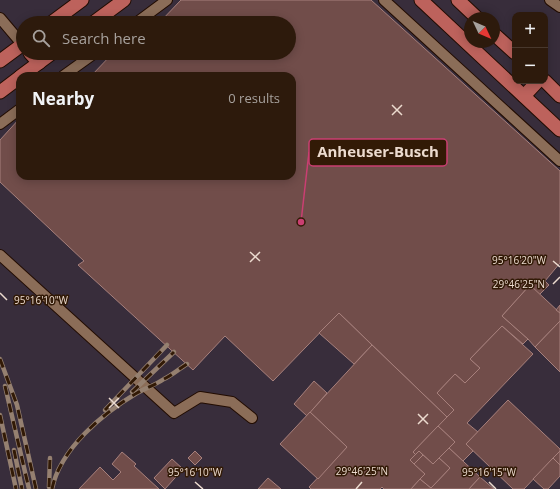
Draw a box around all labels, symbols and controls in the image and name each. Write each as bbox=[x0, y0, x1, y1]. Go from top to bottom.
north arrow bbox=[464, 12, 500, 48]
map controls bbox=[512, 12, 548, 84]
button: + bbox=[512, 12, 548, 48]
search box bbox=[16, 16, 296, 60]
icon: search bbox=[30, 27, 52, 49]
text: Search here bbox=[62, 28, 146, 48]
button: − bbox=[512, 48, 548, 84]
text: Nearby bbox=[32, 87, 94, 110]
text: 0 results bbox=[228, 89, 280, 107]
callout: Anheuser-Busch bbox=[309, 139, 447, 166]
text: Anheuser-Busch bbox=[317, 141, 439, 161]
text: 95°16'20"W bbox=[492, 253, 547, 267]
text: 29°46'25"N bbox=[493, 277, 545, 291]
text: 95°16'10"W bbox=[14, 293, 69, 307]
text: 29°46'25"N bbox=[336, 464, 388, 478]
text: 95°16'10"W bbox=[168, 465, 223, 479]
text: 95°16'15"W bbox=[462, 465, 517, 479]

